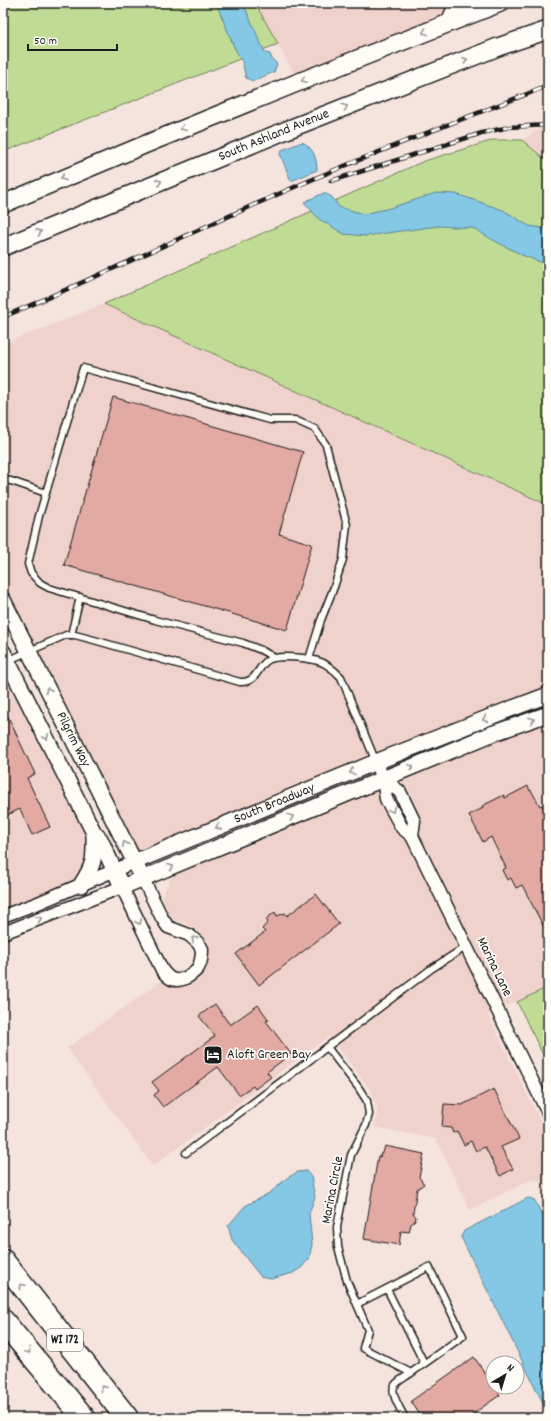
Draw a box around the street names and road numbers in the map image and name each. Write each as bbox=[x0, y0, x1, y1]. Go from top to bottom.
street label: South Ashland Avenue bbox=[216, 104, 332, 167]
street label: Pilgrim Way bbox=[51, 708, 95, 771]
street label: South Broadway bbox=[231, 778, 318, 830]
street label: Marina Lane bbox=[471, 934, 517, 1000]
street label: Marina Circle bbox=[317, 1154, 349, 1226]
road number: WI 172 bbox=[47, 1329, 83, 1351]

